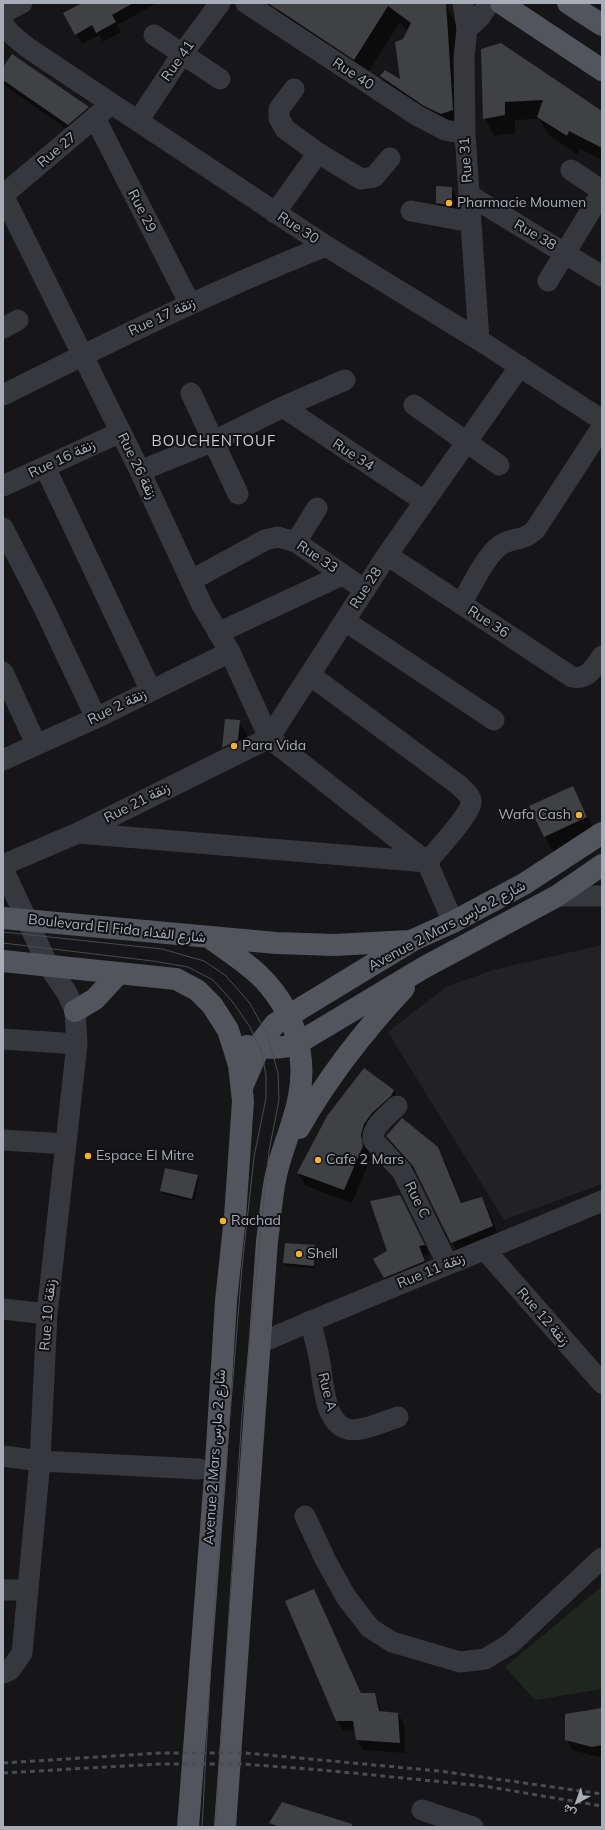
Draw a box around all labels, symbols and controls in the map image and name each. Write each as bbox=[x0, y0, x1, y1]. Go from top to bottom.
street label: Rue 41 bbox=[158, 37, 198, 85]
street label: Rue 40 bbox=[329, 54, 377, 94]
street label: Rue 27 bbox=[34, 129, 80, 171]
street label: Rue 31 bbox=[456, 137, 476, 183]
street label: Rue 29 bbox=[124, 187, 160, 235]
place label: Pharmacie Moumen bbox=[457, 195, 586, 211]
marker: Pharmacie Moumen bbox=[444, 198, 454, 208]
street label: Rue 30 bbox=[274, 208, 322, 248]
street label: Rue 38 bbox=[511, 216, 559, 254]
street label: Rue 17 زنقة bbox=[126, 294, 198, 340]
street label: Rue 26 زنقة bbox=[114, 430, 160, 502]
district label: BOUCHENTOUF bbox=[152, 432, 276, 450]
street label: Rue 34 bbox=[329, 435, 377, 475]
street label: Rue 16 زنقة bbox=[26, 436, 98, 482]
street label: Rue 33 bbox=[293, 537, 341, 577]
street label: Rue 28 bbox=[346, 564, 386, 612]
street label: Rue 36 bbox=[464, 602, 512, 642]
street label: Rue 2 زنقة bbox=[85, 686, 149, 728]
place label: Para Vida bbox=[242, 738, 306, 754]
marker: Para Vida bbox=[229, 741, 239, 751]
street label: Rue 21 زنقة bbox=[101, 779, 173, 827]
place label: Wafa Cash bbox=[498, 807, 571, 823]
marker: Wafa Cash bbox=[574, 810, 584, 820]
street label: Avenue 2 Mars شارع 2 مارس bbox=[365, 877, 529, 975]
street label: Boulevard El Fida شارع الفداء bbox=[27, 911, 207, 947]
place label: Espace El Mitre bbox=[96, 1148, 194, 1164]
marker: Espace El Mitre bbox=[83, 1151, 93, 1161]
place label: Cafe 2 Mars bbox=[326, 1152, 404, 1168]
marker: Cafe 2 Mars bbox=[313, 1155, 323, 1165]
street label: Rue C bbox=[401, 1179, 433, 1221]
place label: Rachad bbox=[231, 1213, 281, 1229]
marker: Rachad bbox=[218, 1216, 228, 1226]
place label: Shell bbox=[307, 1246, 338, 1262]
marker: Shell bbox=[294, 1249, 304, 1259]
street label: Rue 11 زنقة bbox=[395, 1250, 467, 1292]
street label: Rue 10 زنقة bbox=[37, 1279, 59, 1351]
street label: Rue 12 زنقة bbox=[513, 1284, 573, 1350]
street label: Avenue 2 Mars شارع 2 مارس bbox=[200, 1369, 230, 1545]
street label: Rue A bbox=[314, 1371, 340, 1413]
north arrow bbox=[557, 1782, 597, 1822]
text: ش bbox=[560, 1801, 579, 1821]

